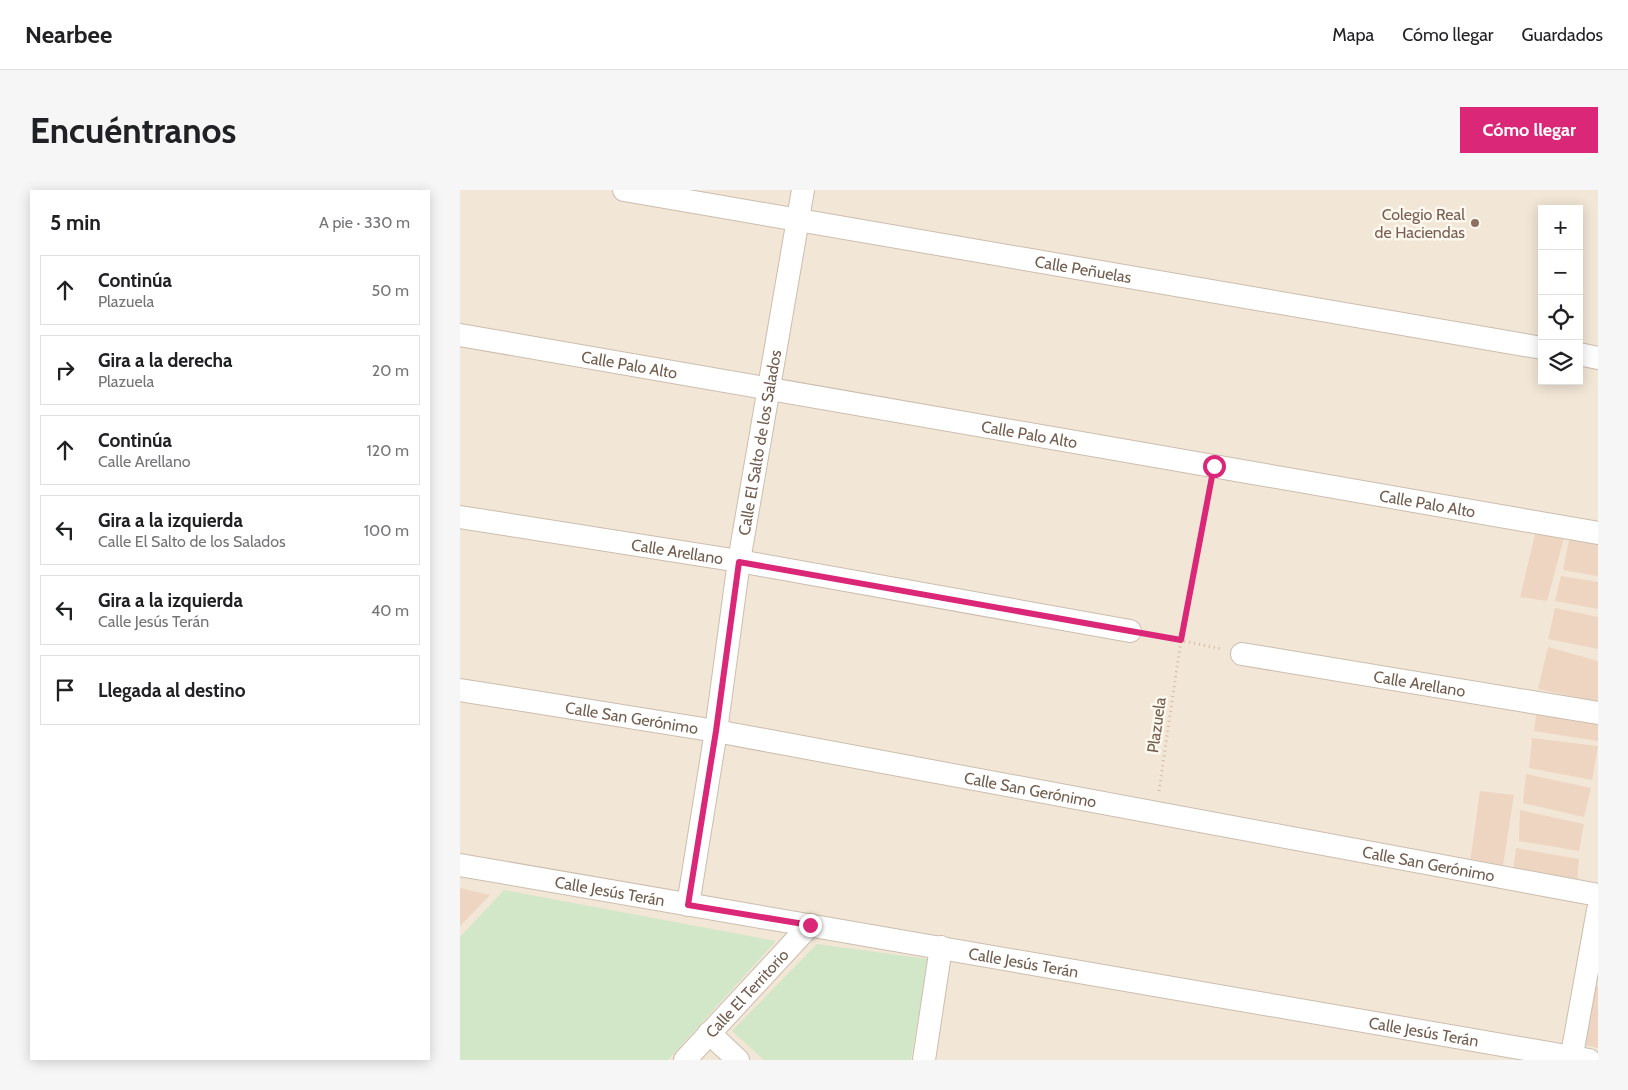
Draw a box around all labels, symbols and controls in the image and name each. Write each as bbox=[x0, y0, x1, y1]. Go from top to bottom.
text: Nearbee bbox=[25, 20, 112, 49]
text: Mapa bbox=[1332, 24, 1374, 46]
text: Cómo llegar bbox=[1402, 24, 1494, 46]
text: Guardados bbox=[1522, 24, 1603, 46]
button: Cómo llegar bbox=[1460, 107, 1598, 153]
text: Encuéntranos bbox=[30, 109, 236, 152]
place label: Colegio Real de Haciendas bbox=[1375, 205, 1465, 242]
map controls bbox=[1538, 205, 1583, 385]
button: + bbox=[1538, 205, 1583, 250]
text: 5 min bbox=[50, 210, 101, 235]
text: A pie · 330 m bbox=[319, 213, 410, 232]
marker: Colegio Real de Haciendas bbox=[1469, 217, 1481, 229]
button: − bbox=[1538, 250, 1583, 295]
street label: Calle Peñuelas bbox=[1033, 252, 1133, 287]
text: Continúa bbox=[98, 269, 172, 292]
icon: ahead bbox=[51, 276, 79, 304]
text: 50 m bbox=[372, 281, 409, 300]
text: Plazuela bbox=[98, 292, 154, 311]
button: locate bbox=[1538, 295, 1583, 340]
button: layers bbox=[1538, 340, 1583, 385]
street label: Calle Palo Alto bbox=[580, 347, 679, 383]
street label: Calle El Salto de los Salados bbox=[735, 348, 785, 537]
text: Gira a la derecha bbox=[98, 349, 233, 372]
icon: right bbox=[51, 356, 79, 384]
text: 20 m bbox=[372, 361, 409, 380]
text: Plazuela bbox=[98, 372, 154, 391]
street label: Calle Palo Alto bbox=[980, 417, 1079, 452]
text: Continúa bbox=[98, 429, 172, 452]
icon: ahead bbox=[51, 436, 79, 464]
text: 120 m bbox=[367, 441, 409, 460]
text: Calle Arellano bbox=[98, 452, 191, 471]
route start bbox=[1203, 455, 1226, 478]
street label: Calle Palo Alto bbox=[1378, 486, 1477, 522]
text: Gira a la izquierda bbox=[98, 509, 243, 532]
icon: left bbox=[51, 516, 79, 544]
text: 100 m bbox=[364, 521, 409, 540]
text: Calle El Salto de los Salados bbox=[98, 532, 286, 551]
street label: Calle Arellano bbox=[630, 535, 725, 568]
text: Gira a la izquierda bbox=[98, 589, 243, 612]
icon: left bbox=[51, 596, 79, 624]
text: 40 m bbox=[371, 601, 409, 620]
text: Calle Jesús Terán bbox=[98, 612, 209, 631]
street label: Calle Arellano bbox=[1372, 667, 1467, 701]
icon: arrive bbox=[51, 676, 79, 704]
text: Llegada al destino bbox=[98, 679, 245, 702]
street label: Plazuela bbox=[1143, 696, 1170, 754]
street label: Calle San Gerónimo bbox=[564, 698, 700, 738]
street label: Calle San Gerónimo bbox=[963, 768, 1098, 812]
street label: Calle San Gerónimo bbox=[1361, 842, 1496, 886]
street label: Calle Jesús Terán bbox=[553, 873, 666, 910]
route end bbox=[799, 914, 822, 937]
street label: Calle Jesús Terán bbox=[967, 944, 1080, 982]
street label: Calle El Territorio bbox=[702, 945, 793, 1042]
street label: Calle Jesús Terán bbox=[1367, 1013, 1480, 1051]

